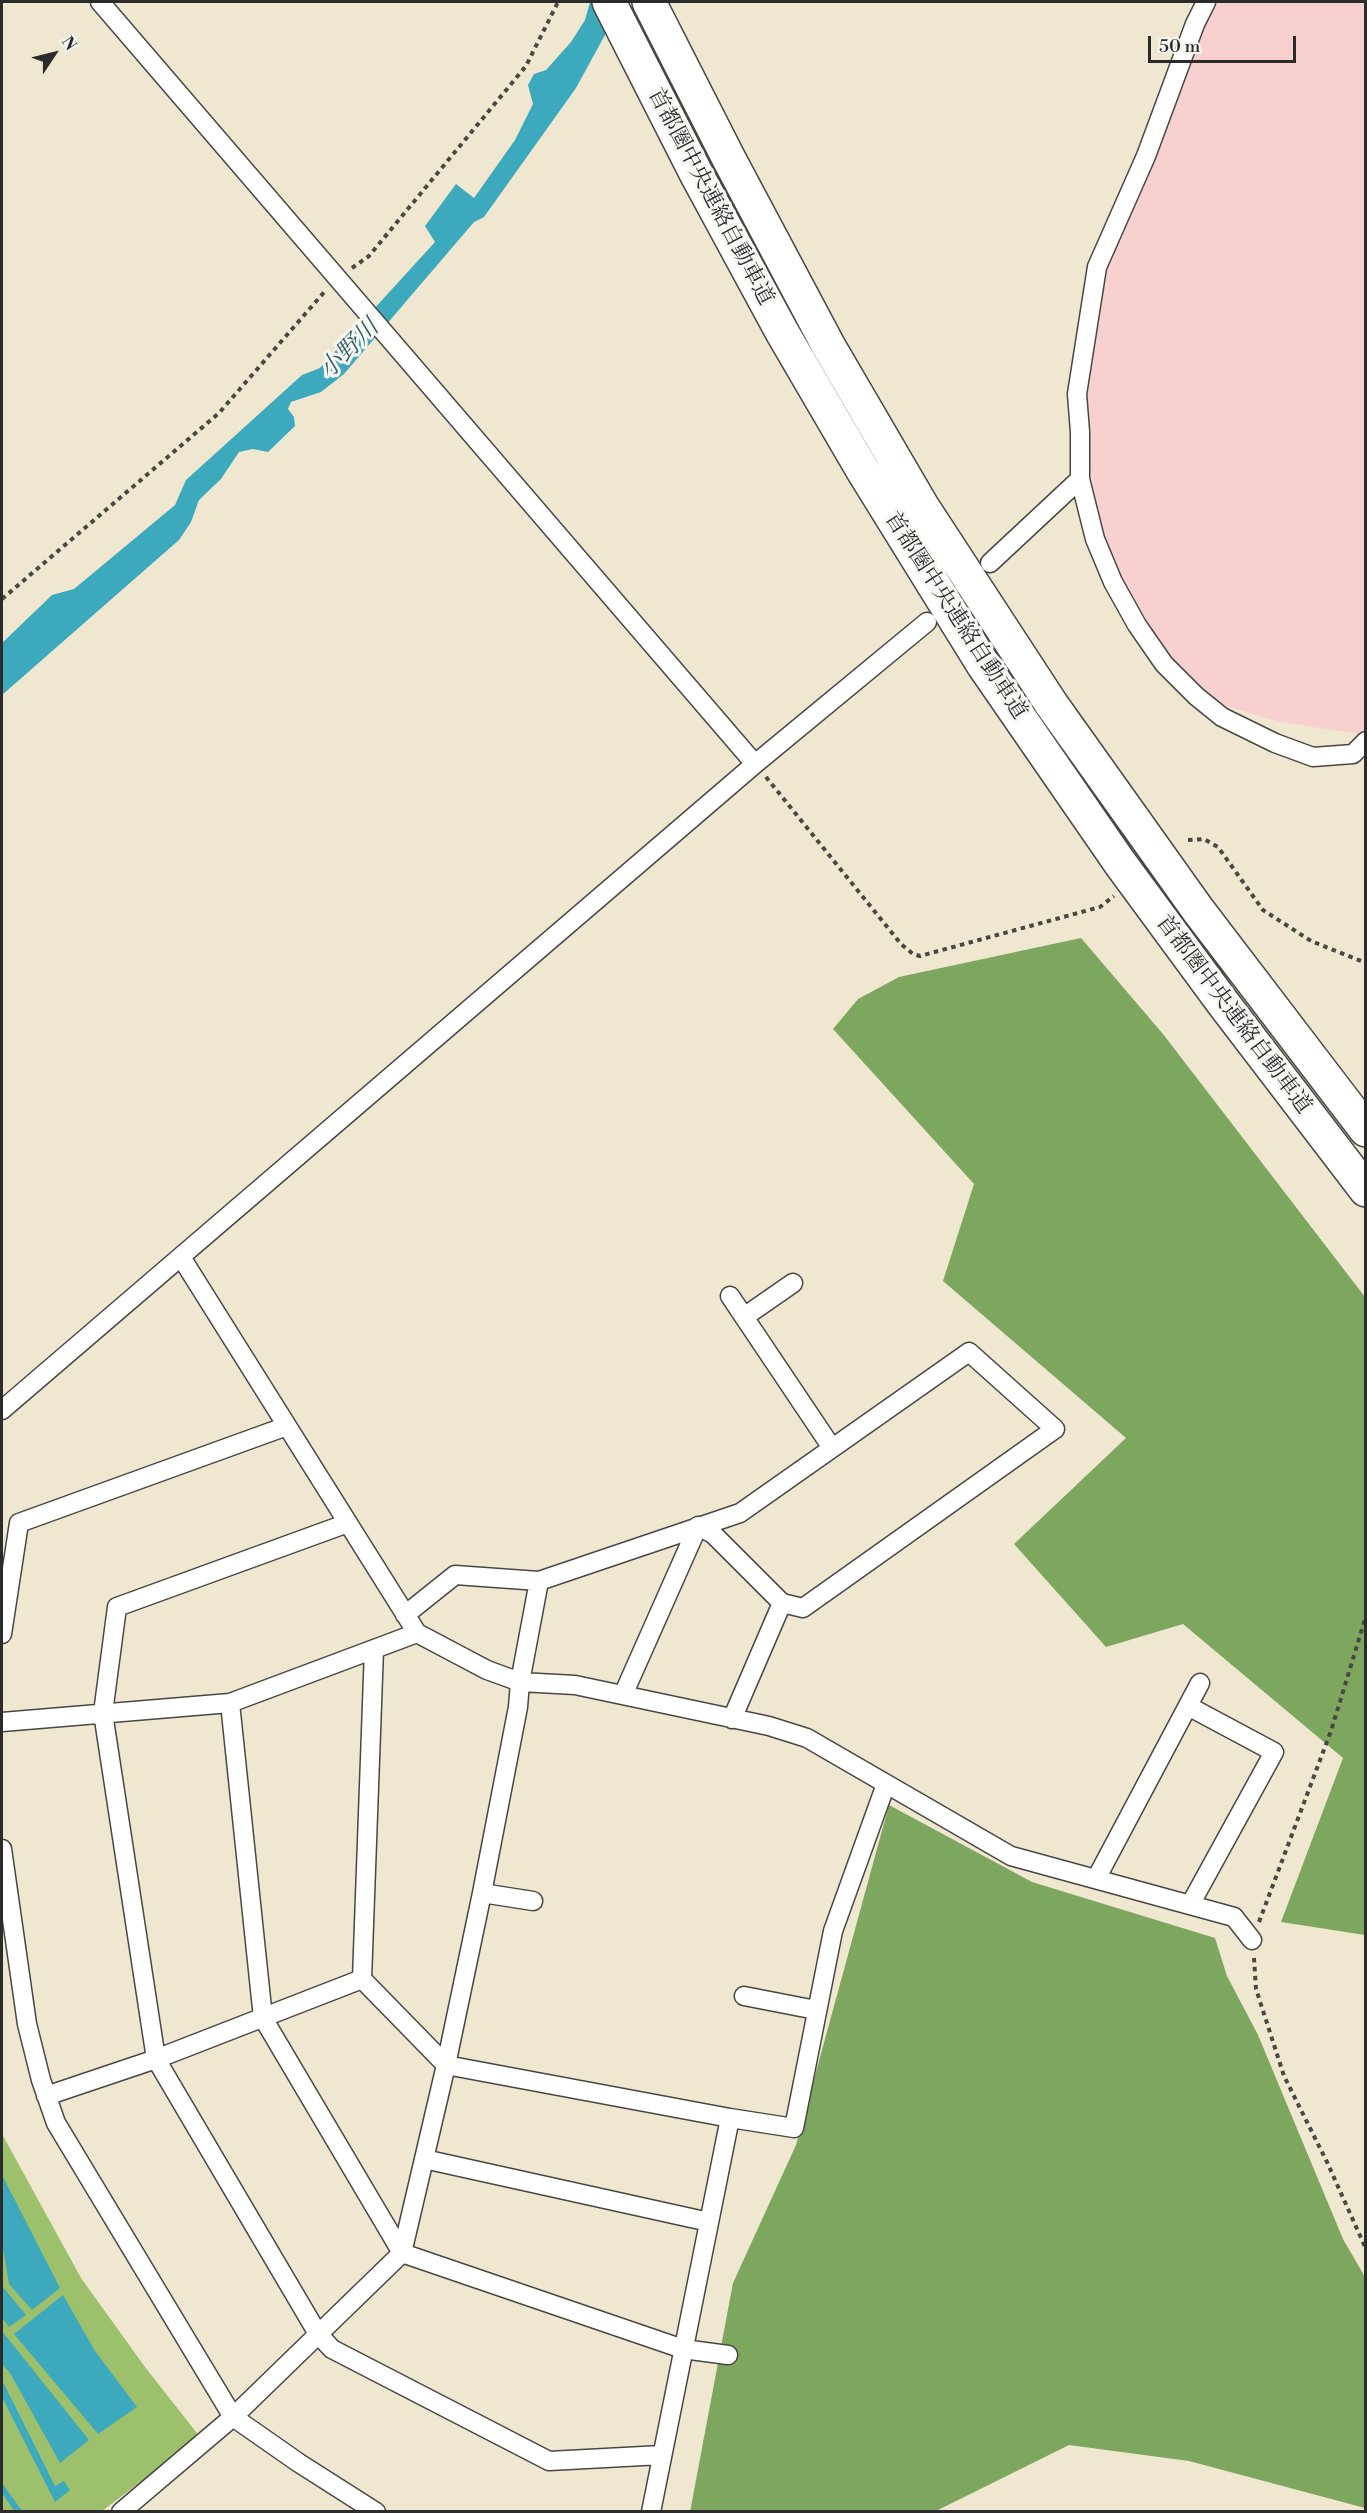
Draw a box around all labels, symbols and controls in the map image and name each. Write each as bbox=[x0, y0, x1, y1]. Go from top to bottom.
north arrow bbox=[24, 24, 84, 84]
scale bar bbox=[1151, 24, 1300, 62]
text: N bbox=[57, 33, 81, 55]
text: 50 m bbox=[1159, 35, 1200, 58]
street label: 首都圏中央連絡自動車道 bbox=[642, 84, 778, 310]
water label: 小野川 bbox=[314, 314, 386, 386]
street label: 首都圏中央連絡自動車道 bbox=[878, 507, 1032, 725]
street label: 首都圏中央連絡自動車道 bbox=[1150, 910, 1316, 1120]

